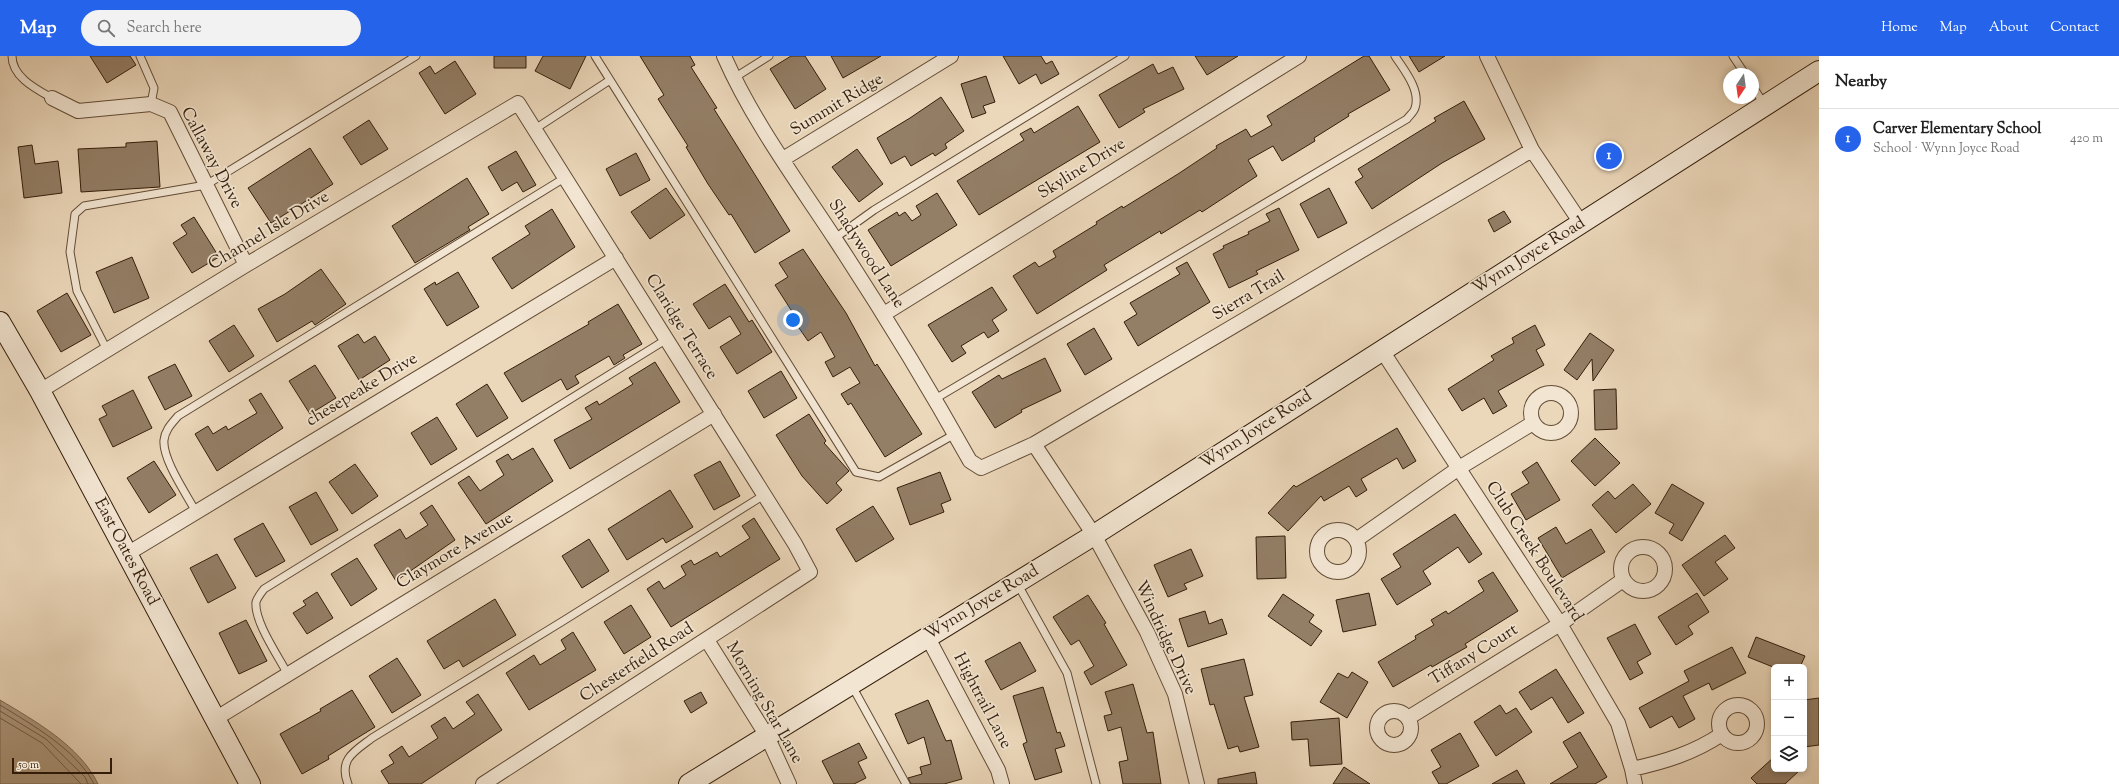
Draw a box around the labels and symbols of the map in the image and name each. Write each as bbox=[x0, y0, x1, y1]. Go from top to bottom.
street label: Summit Ridge bbox=[786, 68, 888, 142]
north arrow bbox=[1723, 68, 1759, 104]
street label: Callaway Drive bbox=[174, 103, 248, 213]
street label: Skyline Drive bbox=[1033, 132, 1131, 206]
pin: 1 bbox=[1596, 141, 1622, 171]
street label: Channel Isle Drive bbox=[204, 185, 334, 277]
street label: Shadywood Lane bbox=[822, 195, 910, 313]
street label: Wynn Joyce Road bbox=[1468, 211, 1591, 300]
street label: Sierra Trail bbox=[1208, 265, 1290, 327]
street label: Claridge Terrace bbox=[639, 269, 723, 385]
your location bbox=[783, 310, 803, 330]
street label: chesepeake Drive bbox=[302, 347, 422, 433]
street label: Wynn Joyce Road bbox=[1195, 384, 1317, 475]
street label: Club Creek Boulevard bbox=[1479, 477, 1589, 628]
street label: East Oates Road bbox=[88, 494, 165, 610]
street label: Claymore Avenue bbox=[392, 507, 518, 595]
street label: Wynn Joyce Road bbox=[920, 559, 1044, 647]
street label: Windridge Drive bbox=[1128, 577, 1202, 699]
street label: Chesterfield Road bbox=[575, 617, 699, 709]
street label: Tiffany Court bbox=[1425, 618, 1523, 692]
street label: Morning Star Lane bbox=[719, 638, 809, 768]
street label: Hightrail Lane bbox=[947, 649, 1017, 753]
scale bar bbox=[12, 756, 112, 775]

